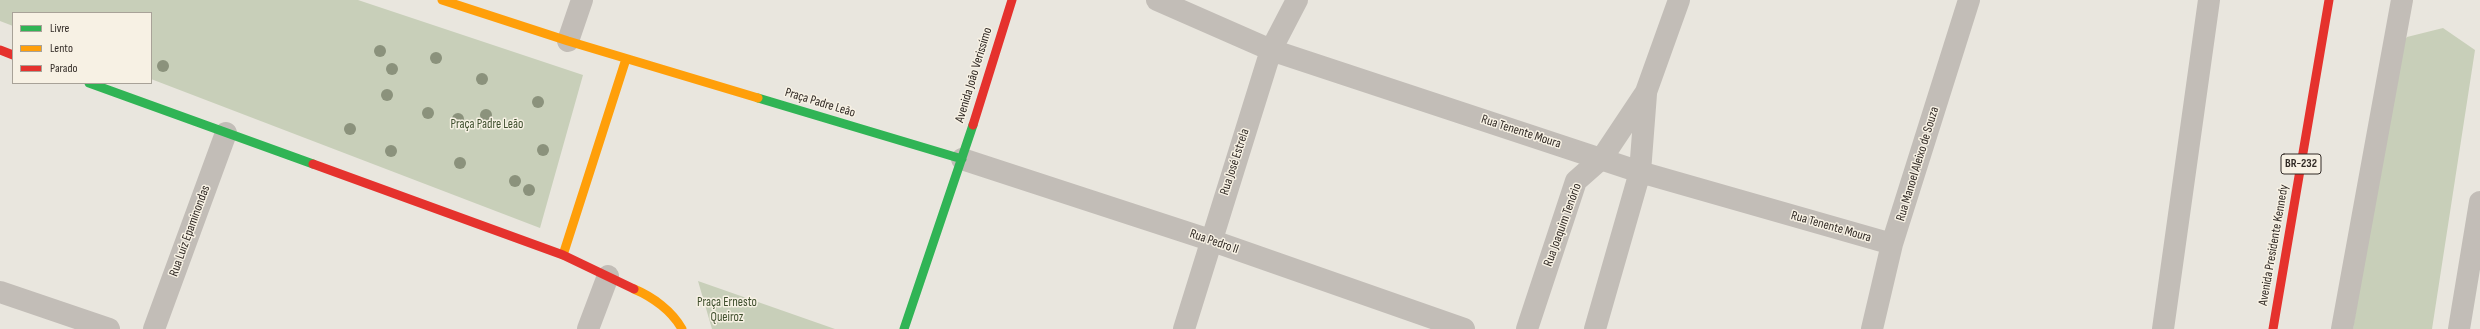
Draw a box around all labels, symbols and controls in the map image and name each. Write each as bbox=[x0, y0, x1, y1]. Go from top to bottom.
legend bbox=[12, 12, 152, 84]
text: Livre bbox=[50, 21, 69, 36]
street label: Avenida João Verissímo bbox=[952, 26, 996, 124]
text: Lento bbox=[50, 41, 73, 56]
text: Parado bbox=[50, 61, 77, 76]
street label: Praça Padre Leão bbox=[783, 85, 857, 121]
street label: Rua Manoel Aleixo de Souza bbox=[1893, 105, 1943, 223]
street label: Rua Tenente Moura bbox=[1479, 112, 1563, 152]
park label: Praça Padre Leão bbox=[451, 117, 523, 133]
street label: Rua José Estrela bbox=[1217, 127, 1253, 197]
road number: BR-232 bbox=[2281, 154, 2321, 174]
street label: Rua Joaquim Tenório bbox=[1541, 181, 1585, 269]
street label: Rua Luíz Epaminondas bbox=[166, 183, 214, 279]
street label: Avenida Presidente Kennedy bbox=[2256, 183, 2292, 307]
street label: Rua Tenente Moura bbox=[1789, 208, 1873, 246]
street label: Rua Pedro II bbox=[1187, 226, 1241, 258]
park label: Praça Ernesto Queiroz bbox=[697, 295, 757, 326]

